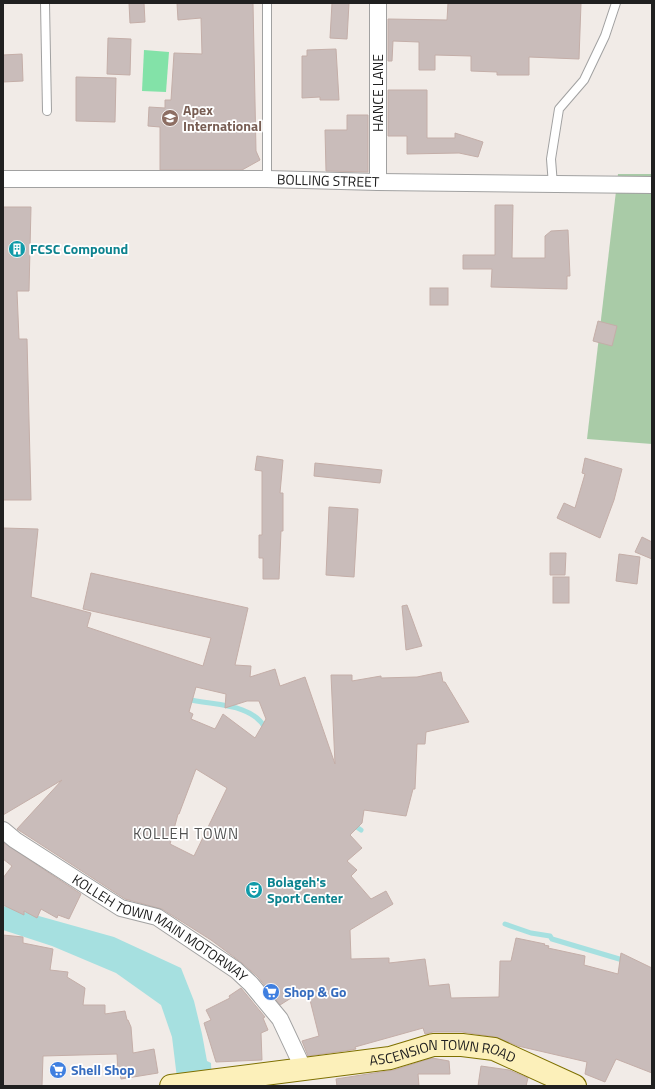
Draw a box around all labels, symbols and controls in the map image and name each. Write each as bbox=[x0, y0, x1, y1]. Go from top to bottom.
street label: HANCE LANE bbox=[367, 54, 388, 132]
place label: Apex International bbox=[183, 99, 262, 136]
school or university icon: Apex International bbox=[160, 108, 180, 128]
street label: BOLLING STREET bbox=[277, 168, 380, 192]
place label: FCSC Compound bbox=[30, 238, 128, 259]
building icon: FCSC Compound bbox=[7, 239, 27, 259]
district label: KOLLEH TOWN bbox=[133, 822, 239, 845]
street label: KOLLEH TOWN MAIN MOTORWAY bbox=[68, 868, 253, 986]
place label: Bolageh's Sport Center bbox=[267, 871, 343, 908]
theatre icon: Bolageh's Sport Center bbox=[244, 880, 264, 900]
place label: Shop & Go bbox=[284, 981, 346, 1002]
supermarket icon: Shop & Go bbox=[261, 982, 281, 1002]
street label: ASCENSION TOWN ROAD bbox=[368, 1033, 519, 1071]
place label: Shell Shop bbox=[71, 1059, 135, 1080]
supermarket icon: Shell Shop bbox=[48, 1060, 68, 1080]

